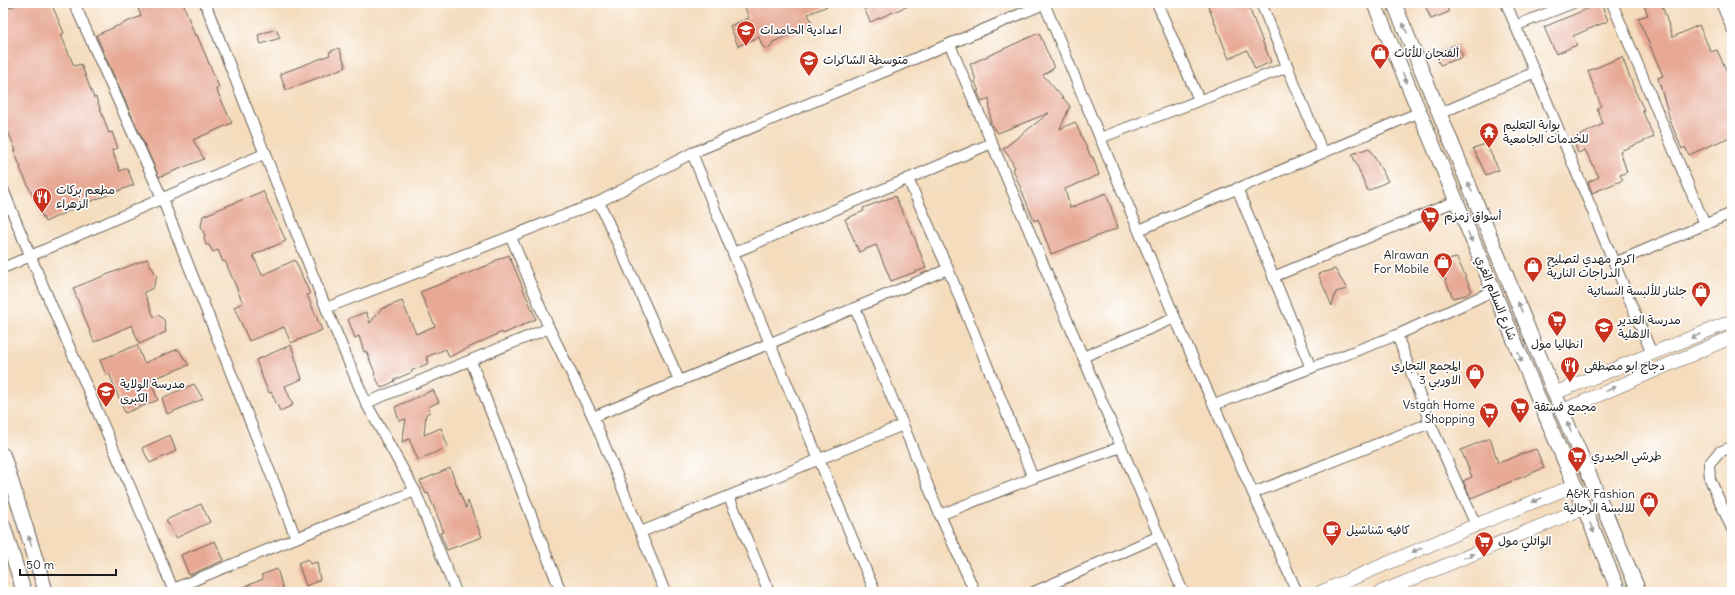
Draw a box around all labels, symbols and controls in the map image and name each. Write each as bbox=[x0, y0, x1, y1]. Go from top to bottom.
school or university icon: اعدادية الحامدات bbox=[735, 19, 757, 47]
place label: اعدادية الحامدات bbox=[760, 22, 842, 37]
one-way arrow bbox=[1402, 22, 1408, 33]
shop icon: ألفنجان للأثاث bbox=[1369, 42, 1391, 70]
place label: ألفنجان للأثاث bbox=[1394, 45, 1459, 61]
school or university icon: متوسطة الشاكرات bbox=[798, 49, 820, 77]
place label: متوسطة الشاكرات bbox=[823, 52, 908, 67]
one-way arrow bbox=[1403, 72, 1409, 84]
place label: بوابة التعليم للخدمات الجامعية bbox=[1503, 117, 1589, 147]
temple icon: بوابة التعليم للخدمات الجامعية bbox=[1478, 121, 1500, 149]
one-way arrow bbox=[1467, 180, 1473, 192]
place label: مطعم بركات الزهراء bbox=[56, 182, 115, 211]
restaurant icon: مطعم بركات الزهراء bbox=[31, 186, 53, 214]
supermarket icon: أسواق زمزم bbox=[1419, 205, 1441, 233]
place label: أسواق زمزم bbox=[1444, 208, 1501, 225]
one-way arrow bbox=[1468, 231, 1474, 243]
place label: Alrawan For Mobile bbox=[1373, 247, 1429, 276]
shop icon: Alrawan For Mobile bbox=[1432, 251, 1454, 279]
place label: اكرم مهدي لتصليح الدراجات النارية bbox=[1547, 251, 1635, 281]
street label: شارع السلام الغري bbox=[1471, 253, 1520, 343]
shop icon: اكرم مهدي لتصليح الدراجات النارية bbox=[1522, 255, 1544, 283]
shop icon: جلنار للألبسة النسائية bbox=[1690, 280, 1712, 308]
place label: جلنار للألبسة النسائية bbox=[1587, 283, 1687, 299]
one-way arrow bbox=[1516, 300, 1522, 312]
supermarket icon: انطاليا مول bbox=[1546, 309, 1568, 337]
place label: مدرسة الغدير الاهلية bbox=[1617, 312, 1681, 341]
school or university icon: مدرسة الغدير الاهلية bbox=[1593, 316, 1615, 344]
one-way arrow bbox=[1689, 333, 1701, 339]
place label: انطاليا مول bbox=[1531, 336, 1583, 351]
one-way arrow bbox=[1517, 351, 1523, 362]
restaurant icon: دجاج ابو مصطفى bbox=[1559, 355, 1581, 383]
place label: المجمع التجاري الاوربي 3 bbox=[1391, 358, 1461, 391]
place label: دجاج ابو مصطفى bbox=[1584, 358, 1665, 375]
shop icon: المجمع التجاري الاوربي 3 bbox=[1464, 362, 1486, 390]
place label: مدرسة الولاية الكبرى bbox=[120, 376, 185, 406]
school or university icon: مدرسة الولاية الكبرى bbox=[95, 380, 117, 408]
one-way arrow bbox=[1605, 386, 1617, 392]
supermarket icon: مجمع فستقة bbox=[1509, 396, 1531, 424]
place label: Vstgah Home Shopping bbox=[1403, 397, 1475, 426]
place label: مجمع فستقة bbox=[1534, 399, 1596, 416]
supermarket icon: Vstgah Home Shopping bbox=[1478, 401, 1500, 429]
one-way arrow bbox=[1566, 422, 1572, 433]
supermarket icon: طرشي الحيدري bbox=[1566, 445, 1588, 473]
place label: طرشي الحيدري bbox=[1591, 448, 1662, 467]
place label: A&K Fashion للالبسة الرجالية bbox=[1564, 486, 1635, 516]
shop icon: A&K Fashion للالبسة الرجالية bbox=[1638, 490, 1660, 518]
one-way arrow bbox=[1531, 498, 1543, 504]
cafe icon: كافيه شناشيل bbox=[1321, 519, 1343, 547]
place label: كافيه شناشيل bbox=[1346, 522, 1410, 537]
one-way arrow bbox=[1589, 523, 1595, 534]
supermarket icon: الوائلي مول bbox=[1473, 530, 1495, 558]
place label: الوائلي مول bbox=[1498, 533, 1552, 552]
one-way arrow bbox=[27, 535, 33, 547]
one-way arrow bbox=[1411, 548, 1423, 554]
scale bar bbox=[20, 551, 116, 577]
one-way arrow bbox=[1463, 552, 1475, 558]
text: 50 m bbox=[26, 557, 55, 572]

